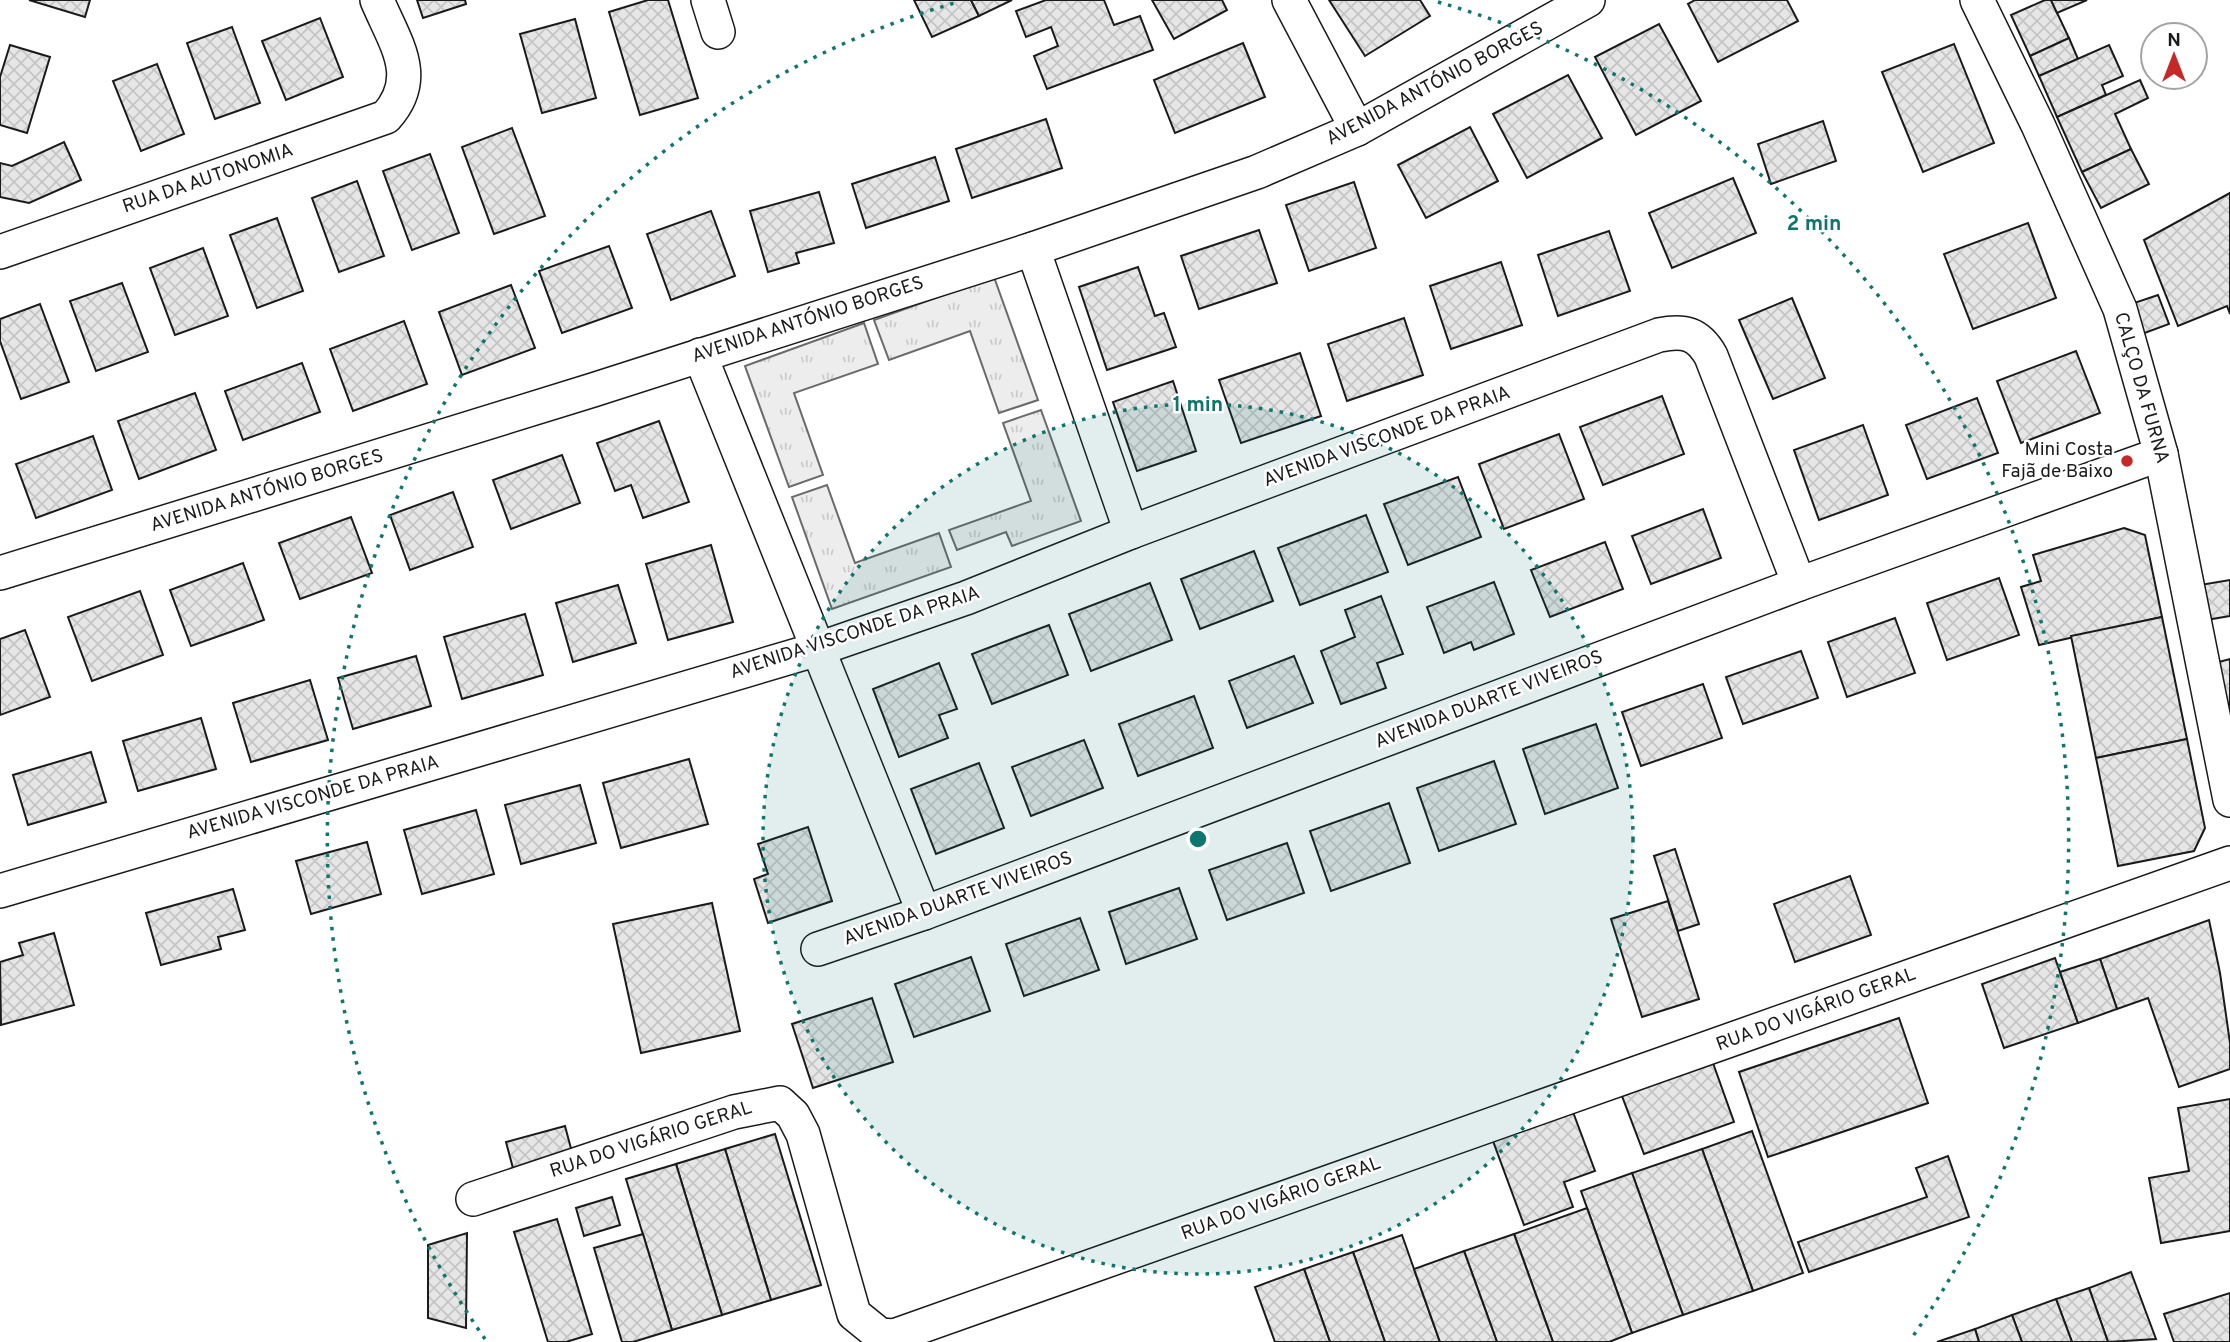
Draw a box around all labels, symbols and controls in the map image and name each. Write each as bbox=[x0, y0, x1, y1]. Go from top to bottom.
street label: AVENIDA ANTÓNIO BORGES bbox=[1322, 16, 1548, 151]
north arrow bbox=[2139, 21, 2209, 91]
text: N bbox=[2167, 29, 2181, 53]
street label: RUA DA AUTONOMIA bbox=[120, 139, 296, 219]
text: 2 min bbox=[1787, 211, 1841, 238]
street label: AVENIDA ANTÓNIO BORGES bbox=[689, 270, 927, 369]
street label: CALÇO DA FURNA bbox=[2108, 310, 2174, 466]
street label: AVENIDA VISCONDE DA PRAIA bbox=[1260, 381, 1514, 493]
text: 1 min bbox=[1173, 392, 1223, 419]
place label: Mini Costa Fajã de Baixo bbox=[2001, 438, 2113, 484]
street label: AVENIDA ANTÓNIO BORGES bbox=[147, 443, 386, 538]
marker: Mini Costa Fajã de Baixo bbox=[2119, 453, 2135, 469]
street label: AVENIDA VISCONDE DA PRAIA bbox=[727, 581, 983, 685]
street label: AVENIDA DUARTE VIVEIROS bbox=[1372, 645, 1606, 755]
street label: AVENIDA VISCONDE DA PRAIA bbox=[184, 750, 442, 846]
centre of rings bbox=[1186, 827, 1210, 851]
street label: AVENIDA DUARTE VIVEIROS bbox=[840, 846, 1076, 952]
street label: RUA DO VIGÁRIO GERAL bbox=[1713, 962, 1919, 1057]
street label: RUA DO VIGÁRIO GERAL bbox=[547, 1095, 755, 1184]
street label: RUA DO VIGÁRIO GERAL bbox=[1178, 1151, 1384, 1246]

